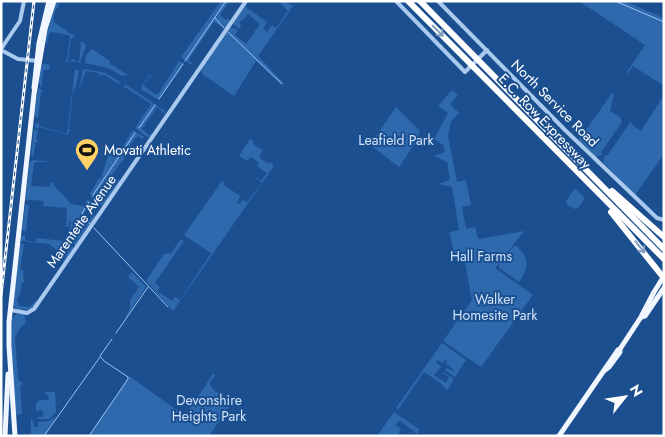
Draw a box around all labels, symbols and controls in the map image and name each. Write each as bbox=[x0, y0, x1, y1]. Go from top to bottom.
one-way arrow bbox=[432, 24, 444, 37]
street label: North Service Road bbox=[507, 55, 603, 151]
street label: E.C. Row Expressway bbox=[494, 69, 596, 174]
park label: Leafield Park bbox=[358, 130, 435, 150]
sports icon: Movati Athletic bbox=[74, 137, 100, 171]
place label: Movati Athletic bbox=[104, 140, 191, 160]
street label: Marentette Avenue bbox=[41, 170, 121, 272]
one-way arrow bbox=[634, 240, 645, 253]
park label: Hall Farms bbox=[450, 246, 512, 266]
park label: Walker Homesite Park bbox=[453, 289, 538, 325]
north arrow bbox=[600, 372, 650, 422]
text: N bbox=[625, 381, 648, 400]
park label: Devonshire Heights Park bbox=[172, 390, 247, 426]

